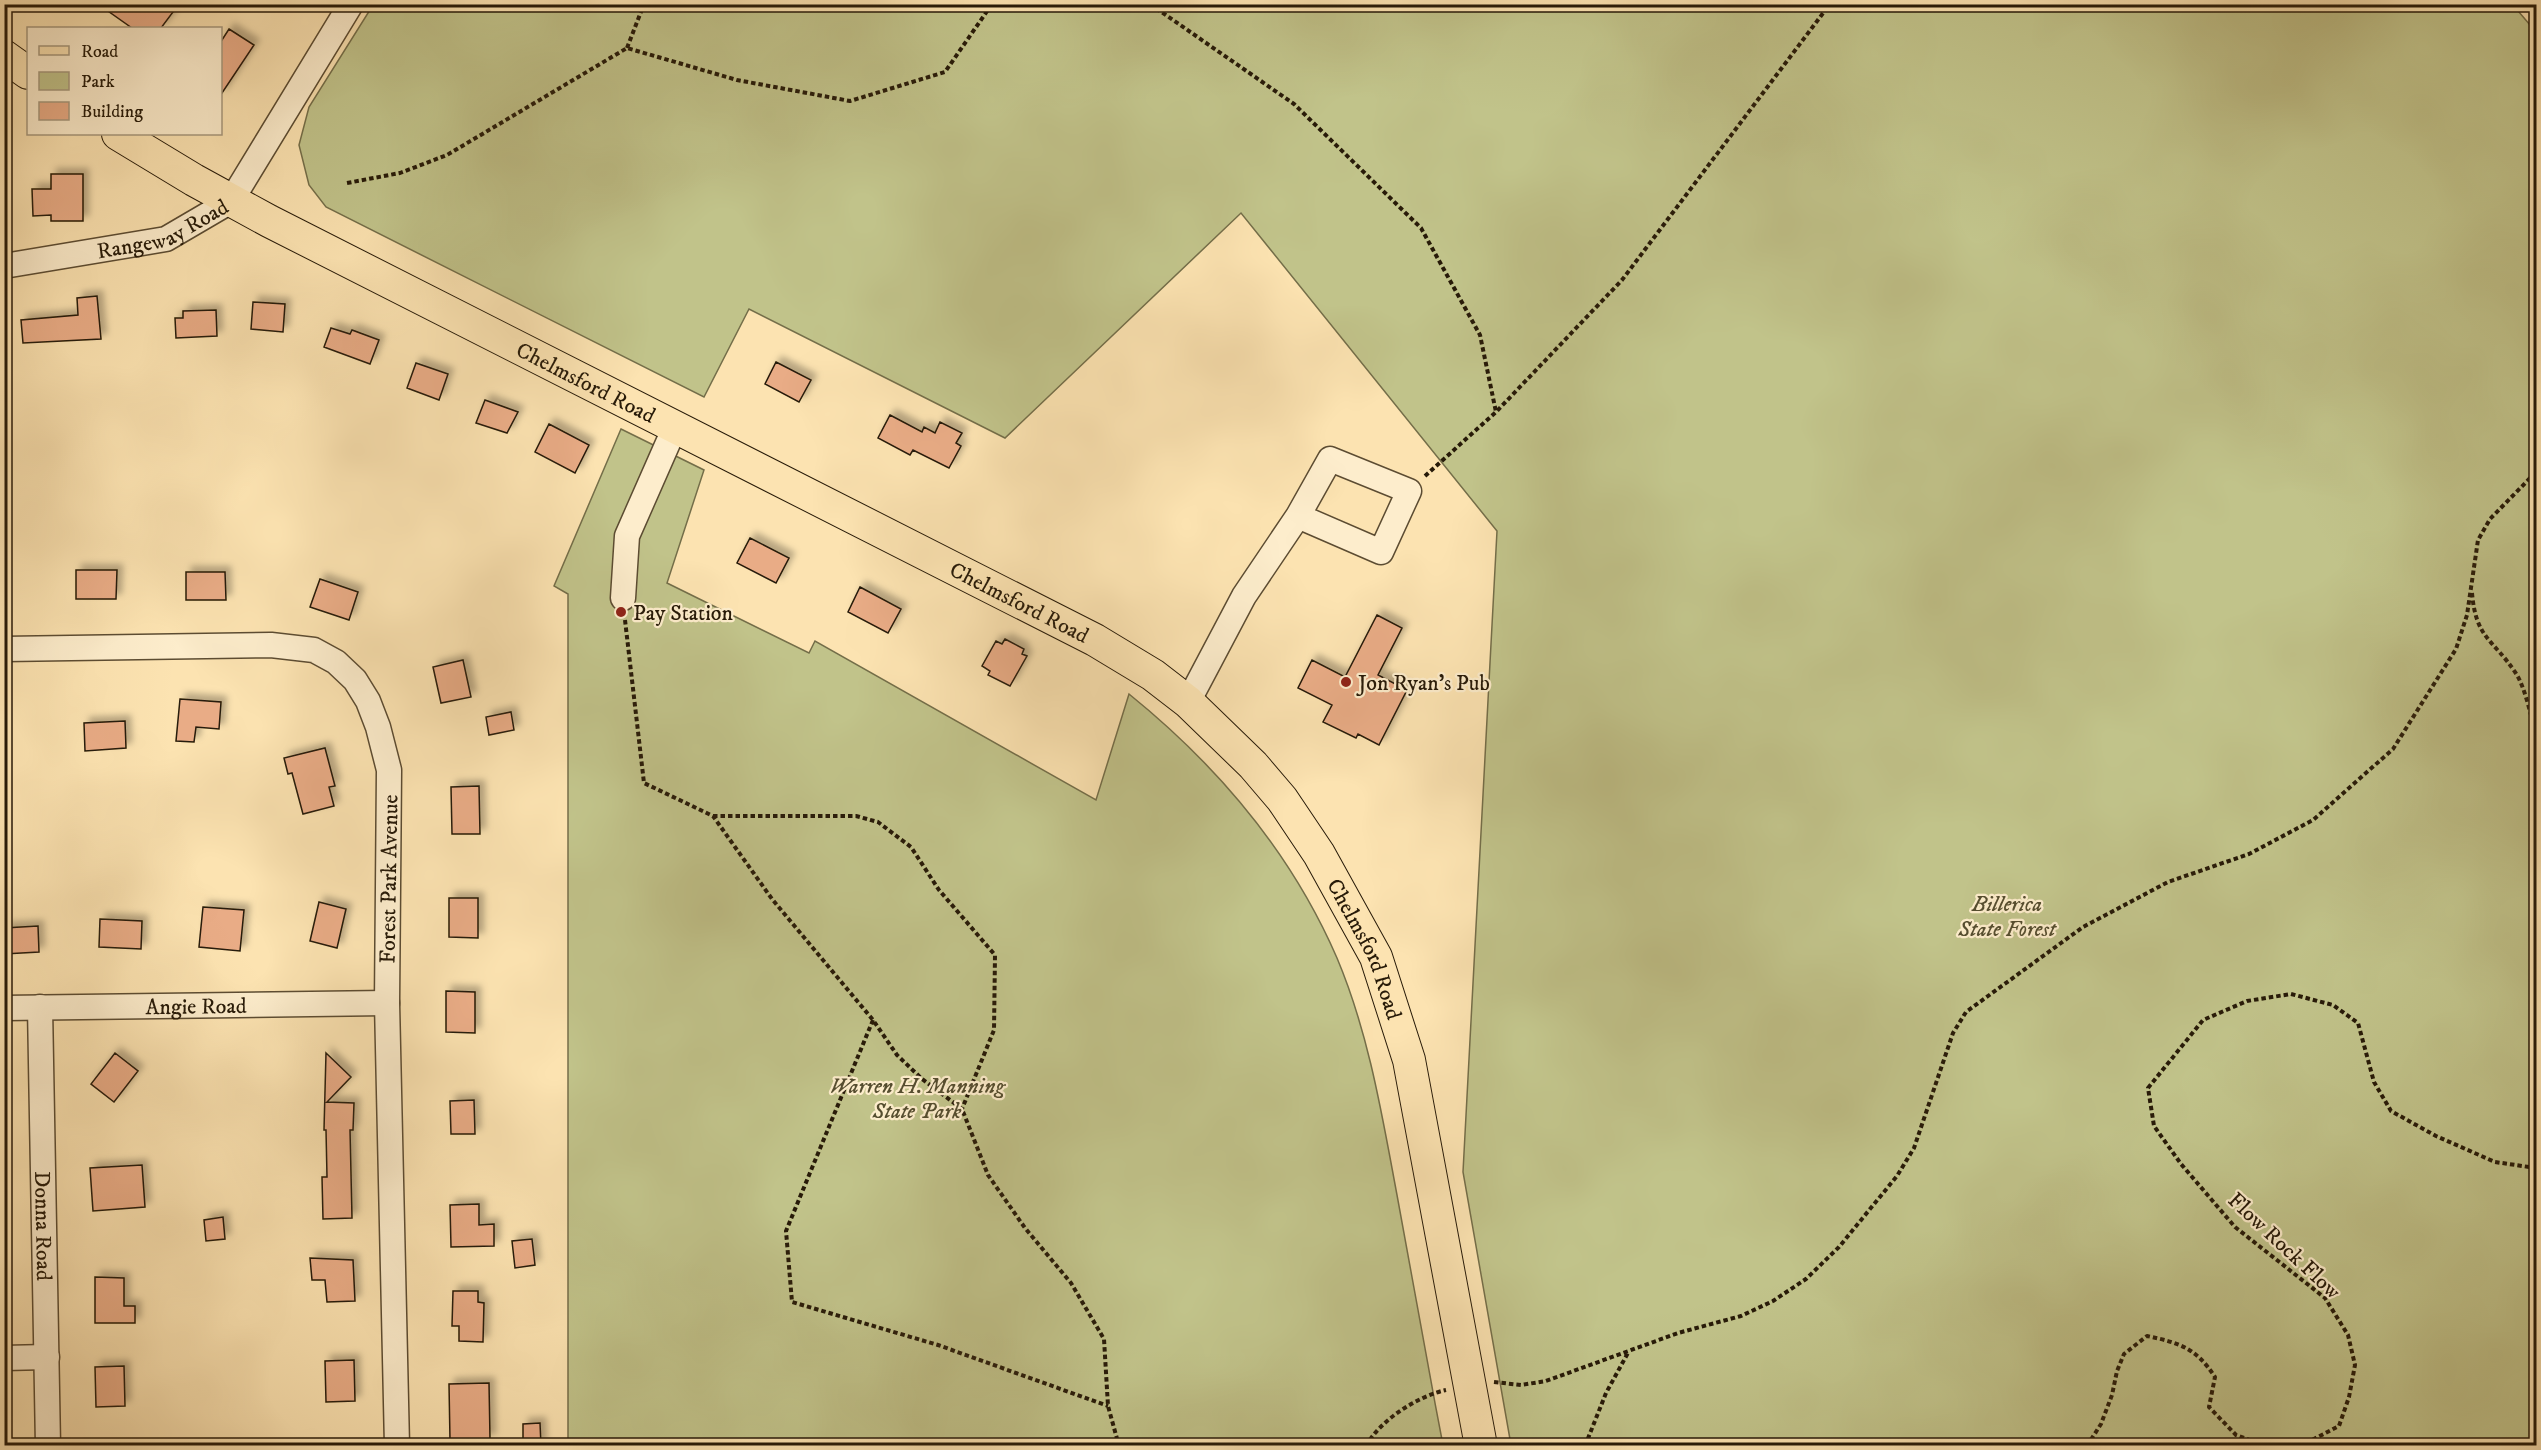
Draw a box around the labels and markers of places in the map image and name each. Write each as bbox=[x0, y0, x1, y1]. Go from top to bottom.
place label: Pay Station bbox=[633, 600, 734, 627]
marker: Pay Station bbox=[614, 605, 628, 619]
place label: Jon Ryan's Pub bbox=[1356, 670, 1490, 697]
marker: Jon Ryan's Pub bbox=[1339, 675, 1353, 689]

